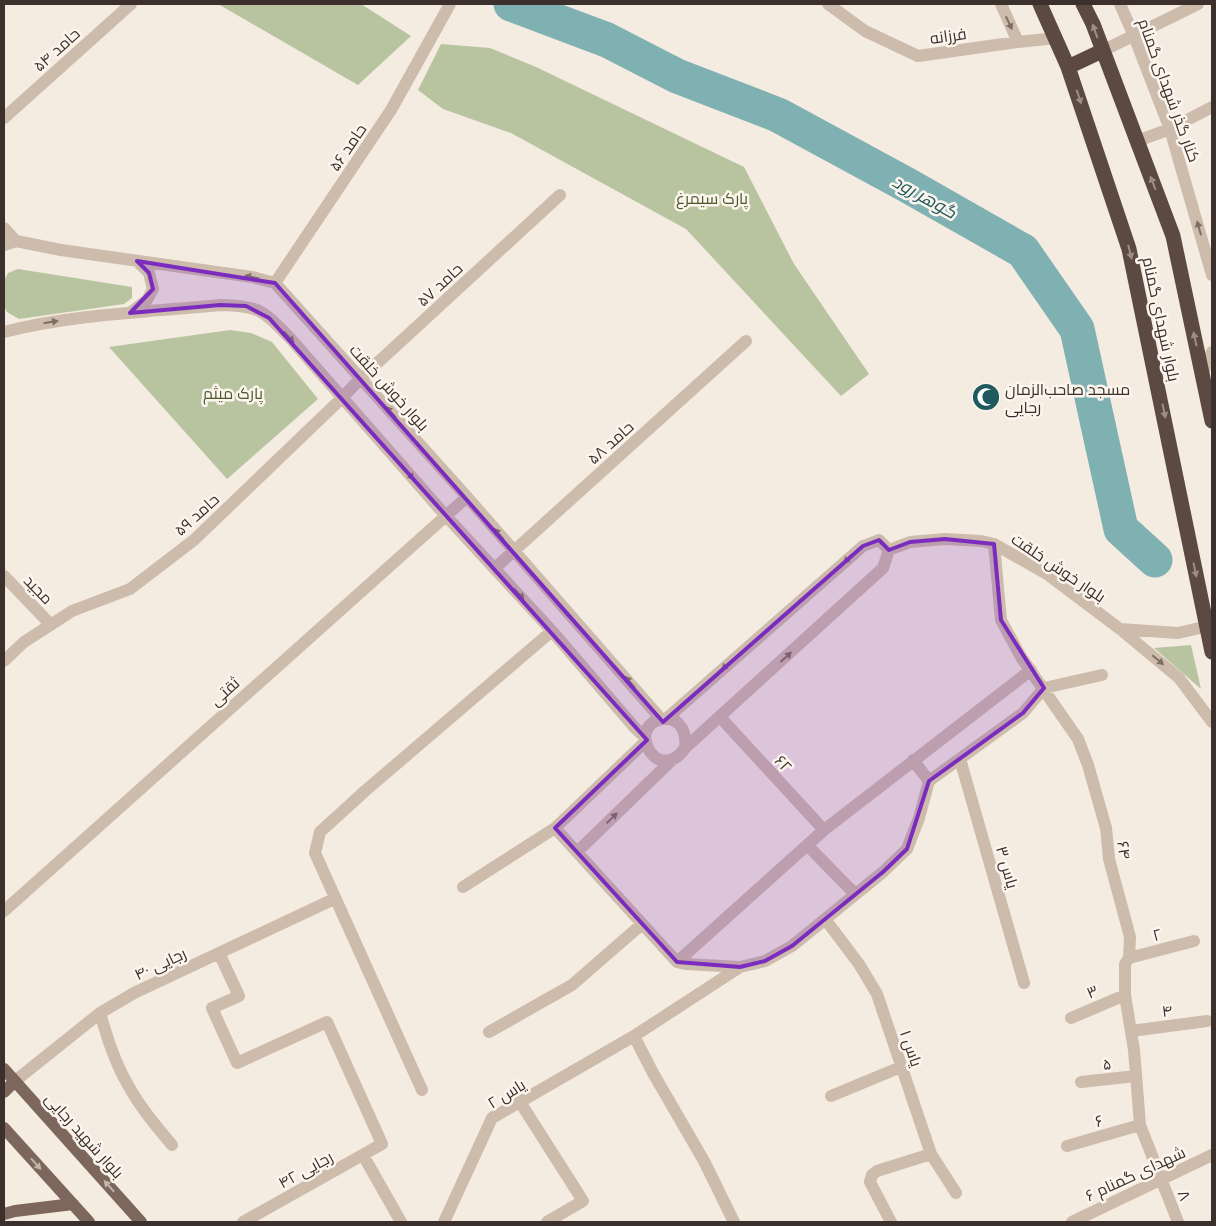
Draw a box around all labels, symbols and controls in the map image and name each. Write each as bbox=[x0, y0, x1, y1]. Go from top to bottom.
one-way arrow bbox=[1006, 16, 1014, 30]
street label: کنار گذر شهدای گمنام bbox=[1132, 16, 1205, 165]
street label: حامد ۵۴ bbox=[29, 23, 83, 75]
street label: فرزانه bbox=[929, 23, 968, 48]
one-way arrow bbox=[1091, 23, 1099, 38]
one-way arrow bbox=[1075, 90, 1083, 105]
street label: حامد ۵۶ bbox=[324, 120, 370, 174]
water label: گوهر رود bbox=[889, 169, 962, 223]
one-way arrow bbox=[1149, 175, 1156, 190]
park label: پارک سیمرغ bbox=[676, 188, 749, 210]
one-way arrow bbox=[1194, 220, 1202, 235]
one-way arrow bbox=[1126, 244, 1134, 259]
street label: بلوار شهدای گمنام bbox=[1137, 255, 1185, 384]
street label: حامد ۵۷ bbox=[412, 258, 466, 310]
one-way arrow bbox=[244, 273, 260, 281]
one-way arrow bbox=[44, 318, 60, 326]
one-way arrow bbox=[283, 331, 295, 343]
one-way arrow bbox=[1191, 332, 1199, 347]
street label: بلوار خوش خلقت bbox=[345, 340, 434, 435]
place label: مسجد صاحب‌الزمان رجایی bbox=[1005, 379, 1130, 418]
mosque icon: مسجد صاحب‌الزمان رجایی bbox=[971, 382, 1001, 412]
park label: پارک میثم bbox=[203, 383, 264, 405]
one-way arrow bbox=[1160, 403, 1168, 419]
one-way arrow bbox=[386, 406, 397, 419]
street label: حامد ۵۸ bbox=[583, 416, 637, 468]
one-way arrow bbox=[403, 468, 415, 480]
street label: حامد ۵۹ bbox=[170, 489, 222, 539]
one-way arrow bbox=[494, 527, 505, 540]
street label: بلوار خوش خلقت bbox=[1007, 528, 1110, 607]
one-way arrow bbox=[843, 552, 856, 563]
one-way arrow bbox=[1192, 562, 1200, 578]
street label: مجید bbox=[20, 570, 57, 608]
one-way arrow bbox=[513, 588, 525, 600]
one-way arrow bbox=[780, 651, 792, 663]
one-way arrow bbox=[1152, 654, 1164, 665]
one-way arrow bbox=[721, 660, 734, 671]
street label: ثقتی bbox=[205, 672, 245, 711]
one-way arrow bbox=[624, 677, 636, 689]
street label: ۶۲ bbox=[772, 751, 796, 775]
one-way arrow bbox=[606, 812, 618, 824]
street label: ۶۴ bbox=[1114, 839, 1136, 861]
street label: یاس ۳ bbox=[991, 844, 1023, 892]
street label: ۲ bbox=[1150, 924, 1164, 944]
street label: رجایی ۴۰ bbox=[131, 943, 190, 985]
street label: ۳ bbox=[1083, 980, 1101, 1002]
street label: ۴ bbox=[1161, 1000, 1173, 1020]
street label: یاس ۱ bbox=[895, 1027, 927, 1070]
street label: ۵ bbox=[1102, 1053, 1112, 1073]
street label: یاس ۲ bbox=[484, 1074, 530, 1114]
street label: بلوار شهید رجایی bbox=[40, 1088, 128, 1183]
street label: ۶ bbox=[1093, 1110, 1105, 1130]
street label: شهدای گمنام ۶ bbox=[1082, 1142, 1189, 1207]
street label: رجایی ۴۲ bbox=[274, 1146, 337, 1193]
one-way arrow bbox=[31, 1157, 42, 1170]
one-way arrow bbox=[103, 1180, 115, 1192]
street label: ۸ bbox=[1174, 1187, 1196, 1203]

